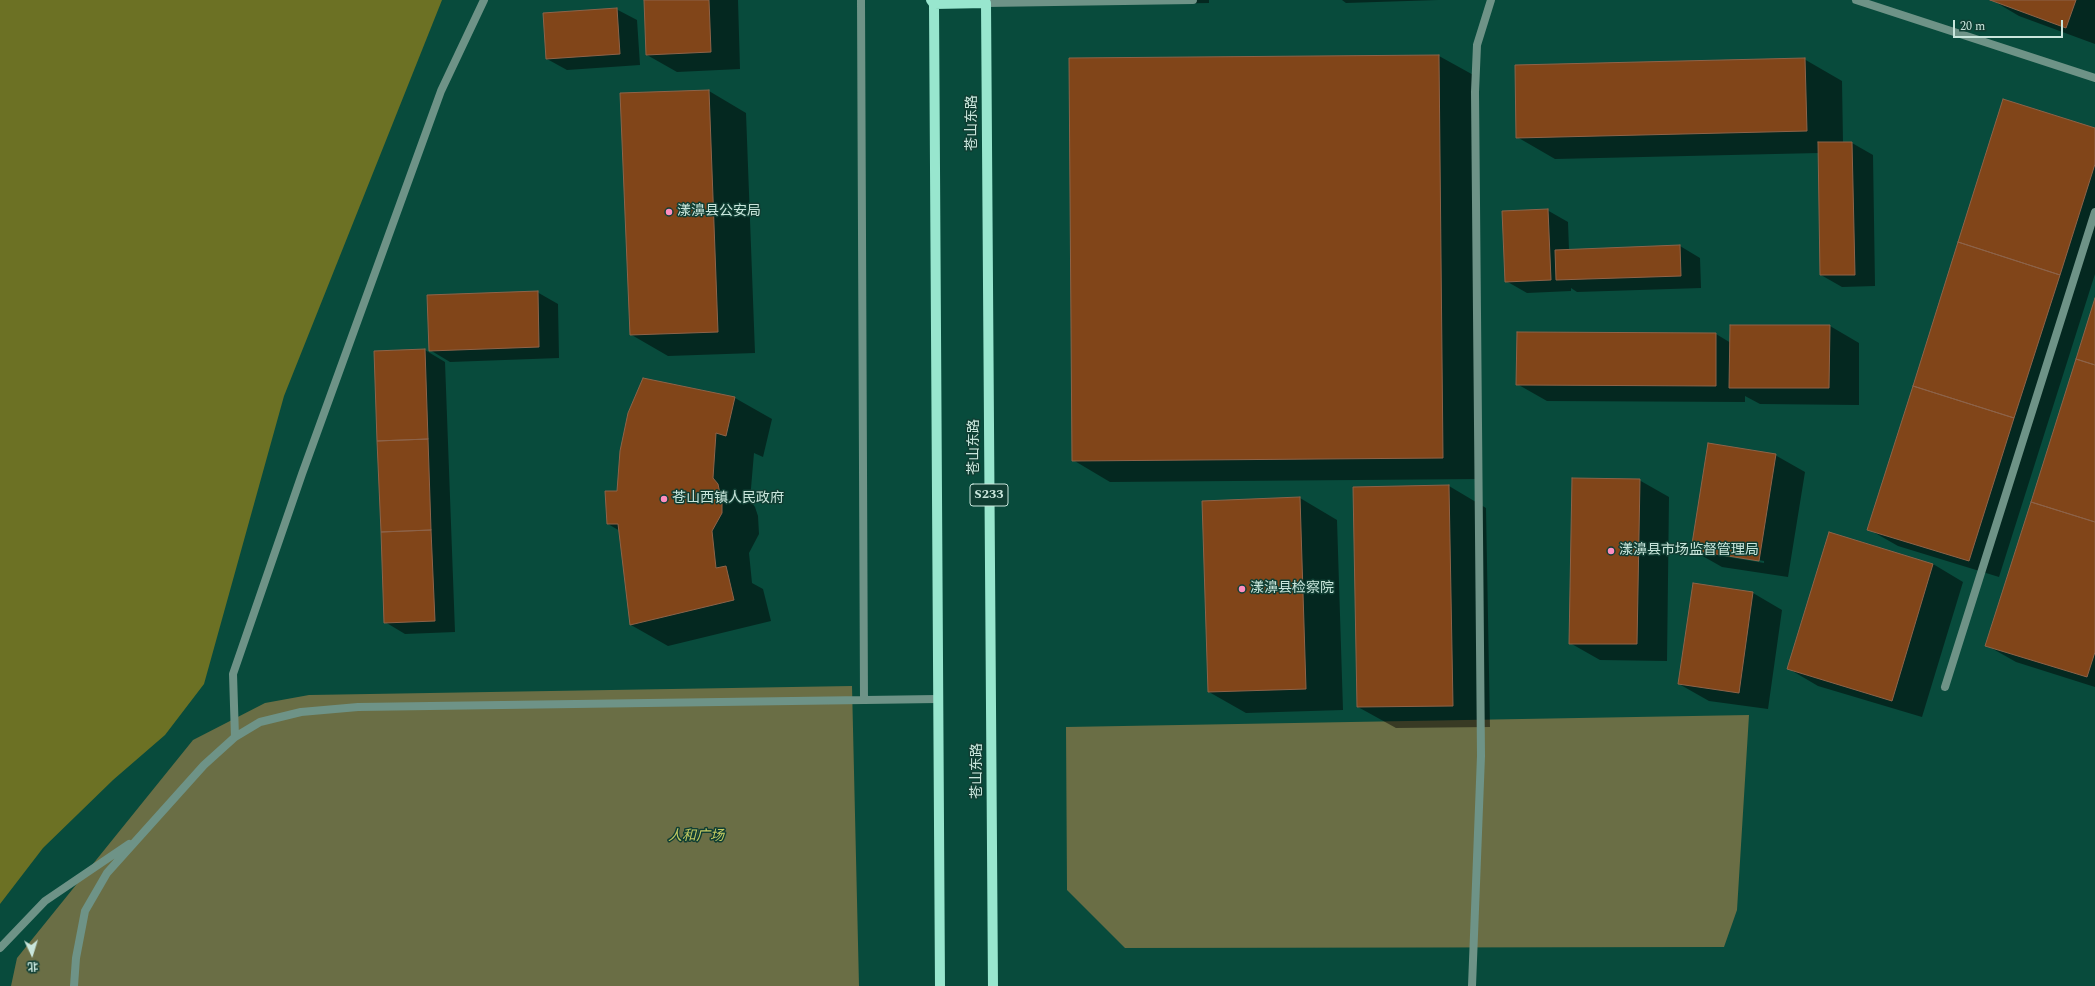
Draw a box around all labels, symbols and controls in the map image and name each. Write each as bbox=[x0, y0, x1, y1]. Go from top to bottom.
scale bar bbox=[1955, 12, 2065, 38]
text: 20 m bbox=[1960, 17, 1985, 36]
street label: 苍山东路 bbox=[965, 95, 981, 151]
place label: 漾濞县公安局 bbox=[677, 204, 761, 220]
marker: 漾濞县公安局 bbox=[664, 207, 674, 217]
street label: 苍山东路 bbox=[967, 419, 983, 475]
road number: S233 bbox=[970, 484, 1008, 506]
place label: 苍山西镇人民政府 bbox=[672, 491, 784, 507]
marker: 苍山西镇人民政府 bbox=[659, 494, 669, 504]
place label: 漾濞县市场监督管理局 bbox=[1619, 543, 1759, 559]
marker: 漾濞县市场监督管理局 bbox=[1606, 546, 1616, 556]
place label: 漾濞县检察院 bbox=[1250, 581, 1334, 597]
marker: 漾濞县检察院 bbox=[1237, 584, 1247, 594]
street label: 苍山东路 bbox=[970, 743, 986, 799]
park label: 人和广场 bbox=[668, 829, 724, 845]
north arrow bbox=[12, 934, 52, 974]
text: 北 bbox=[27, 958, 39, 975]

